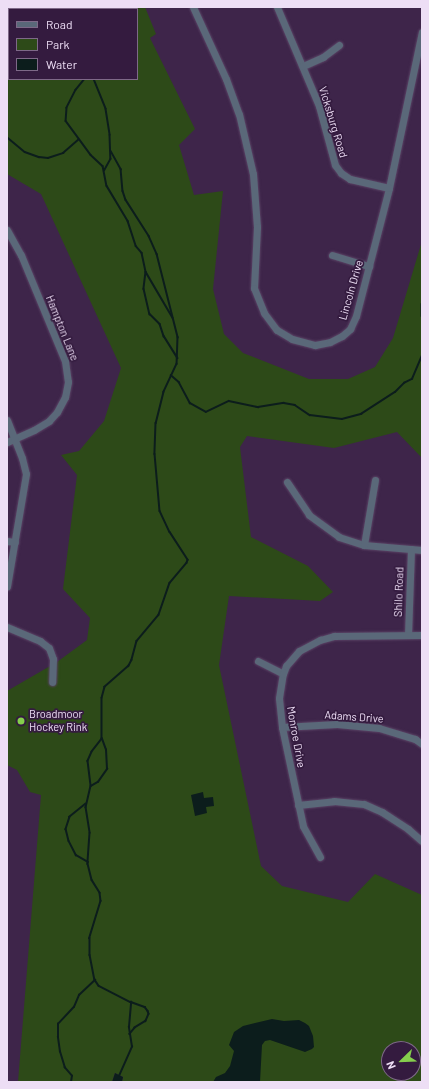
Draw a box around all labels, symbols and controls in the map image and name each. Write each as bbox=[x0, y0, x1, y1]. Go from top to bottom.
legend bbox=[8, 8, 138, 80]
text: Road bbox=[46, 17, 73, 31]
text: Park bbox=[46, 37, 70, 51]
text: Water bbox=[46, 57, 77, 71]
street label: Vicksburg Road bbox=[316, 85, 350, 159]
street label: Lincoln Drive bbox=[336, 258, 366, 322]
street label: Hampton Lane bbox=[43, 293, 81, 363]
street label: Shilo Road bbox=[392, 567, 406, 617]
street label: Monroe Drive bbox=[284, 705, 308, 769]
place label: Broadmoor Hockey Rink bbox=[29, 708, 87, 734]
street label: Adams Drive bbox=[324, 708, 384, 726]
marker: Broadmoor Hockey Rink bbox=[16, 716, 26, 726]
north arrow bbox=[381, 1041, 421, 1081]
text: N bbox=[383, 1060, 398, 1071]

